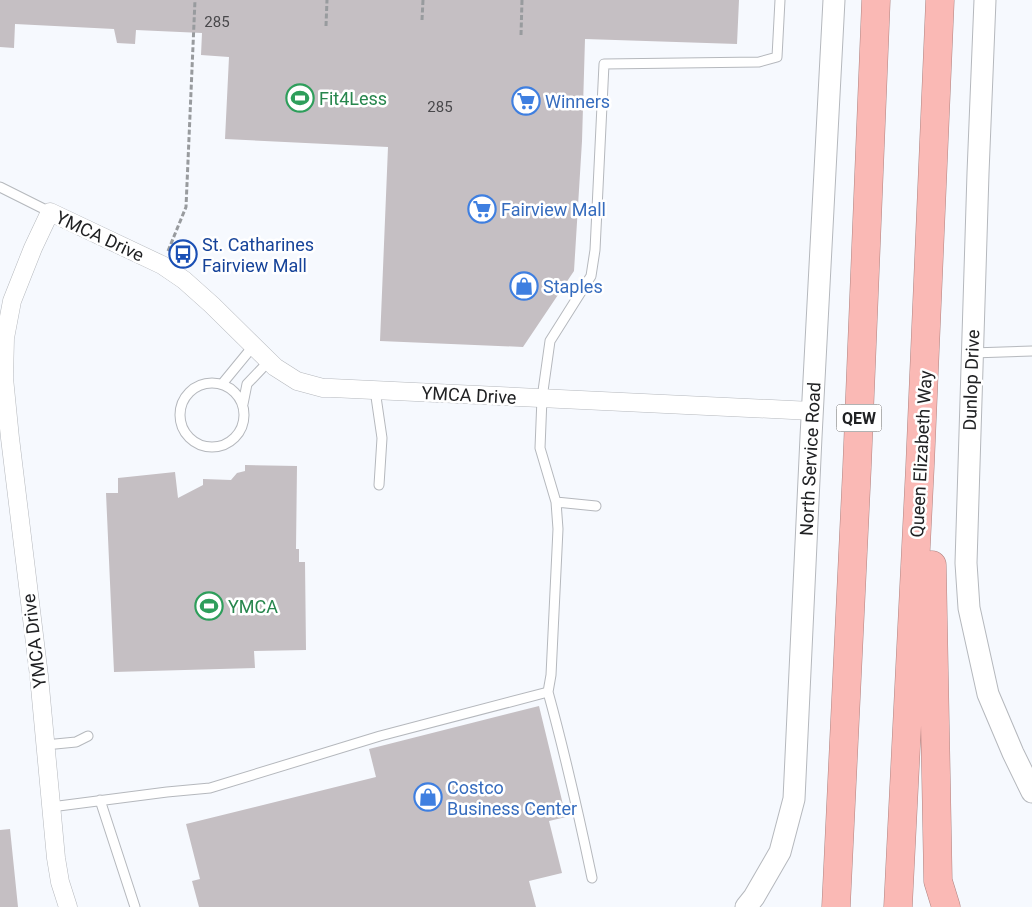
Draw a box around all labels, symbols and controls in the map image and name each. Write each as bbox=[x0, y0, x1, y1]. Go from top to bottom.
house number: 285 bbox=[204, 13, 230, 31]
sports icon: Fit4Less bbox=[285, 83, 315, 113]
supermarket icon: Winners bbox=[511, 86, 541, 116]
place label: Fit4Less bbox=[319, 88, 387, 109]
place label: Winners bbox=[545, 91, 610, 112]
house number: 285 bbox=[427, 98, 453, 116]
supermarket icon: Fairview Mall bbox=[467, 194, 497, 224]
place label: Fairview Mall bbox=[501, 199, 606, 220]
street label: YMCA Drive bbox=[53, 206, 147, 266]
place label: St. Catharines Fairview Mall bbox=[202, 234, 314, 276]
bus stop icon: St. Catharines Fairview Mall bbox=[168, 239, 198, 269]
shop icon: Staples bbox=[509, 271, 539, 301]
place label: Staples bbox=[543, 276, 603, 297]
street label: Dunlop Drive bbox=[959, 329, 983, 431]
street label: Queen Elizabeth Way bbox=[906, 369, 936, 538]
street label: North Service Road bbox=[795, 381, 825, 537]
street label: YMCA Drive bbox=[421, 382, 517, 408]
road number: QEW bbox=[836, 404, 882, 432]
sports icon: YMCA bbox=[194, 591, 224, 621]
street label: YMCA Drive bbox=[18, 593, 50, 689]
place label: YMCA bbox=[228, 596, 278, 617]
place label: Costco Business Center bbox=[447, 777, 577, 819]
shop icon: Costco Business Center bbox=[413, 782, 443, 812]

